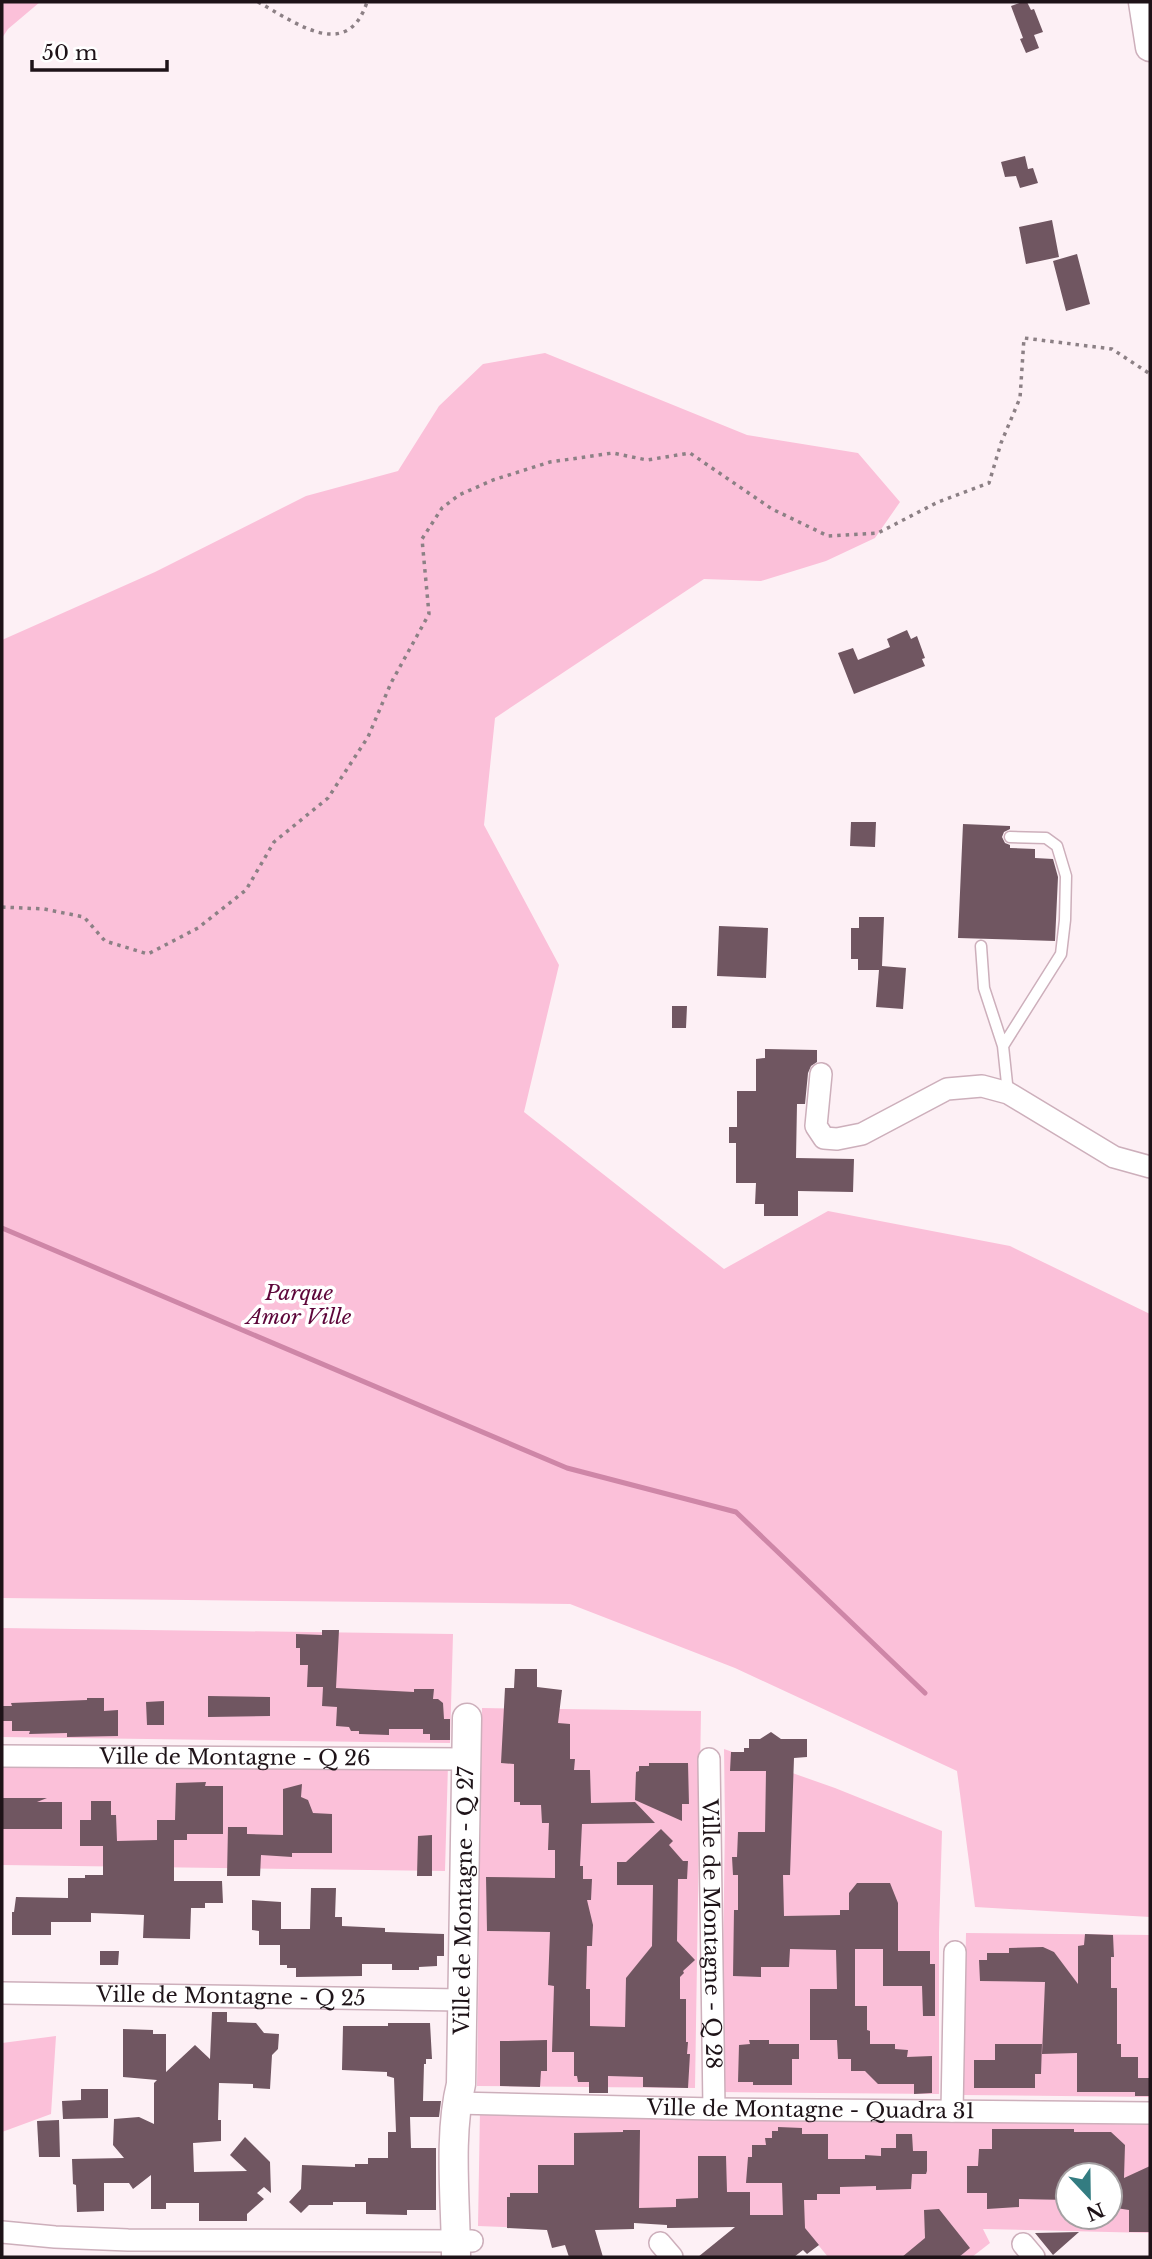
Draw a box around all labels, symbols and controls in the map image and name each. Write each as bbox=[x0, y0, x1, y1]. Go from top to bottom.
scale bar bbox=[32, 28, 166, 72]
text: 50 m bbox=[42, 40, 98, 66]
park label: Parque Amor Ville bbox=[244, 1280, 352, 1330]
street label: Ville de Montagne - Q 26 bbox=[98, 1744, 371, 1771]
street label: Ville de Montagne - Q 27 bbox=[449, 1766, 479, 2036]
street label: Ville de Montagne - Q 28 bbox=[697, 1798, 726, 2069]
street label: Ville de Montagne - Q 25 bbox=[95, 1981, 366, 2012]
street label: Ville de Montagne - Quadra 31 bbox=[646, 2094, 975, 2124]
north arrow bbox=[1054, 2161, 1124, 2231]
text: N bbox=[1082, 2197, 1108, 2225]

